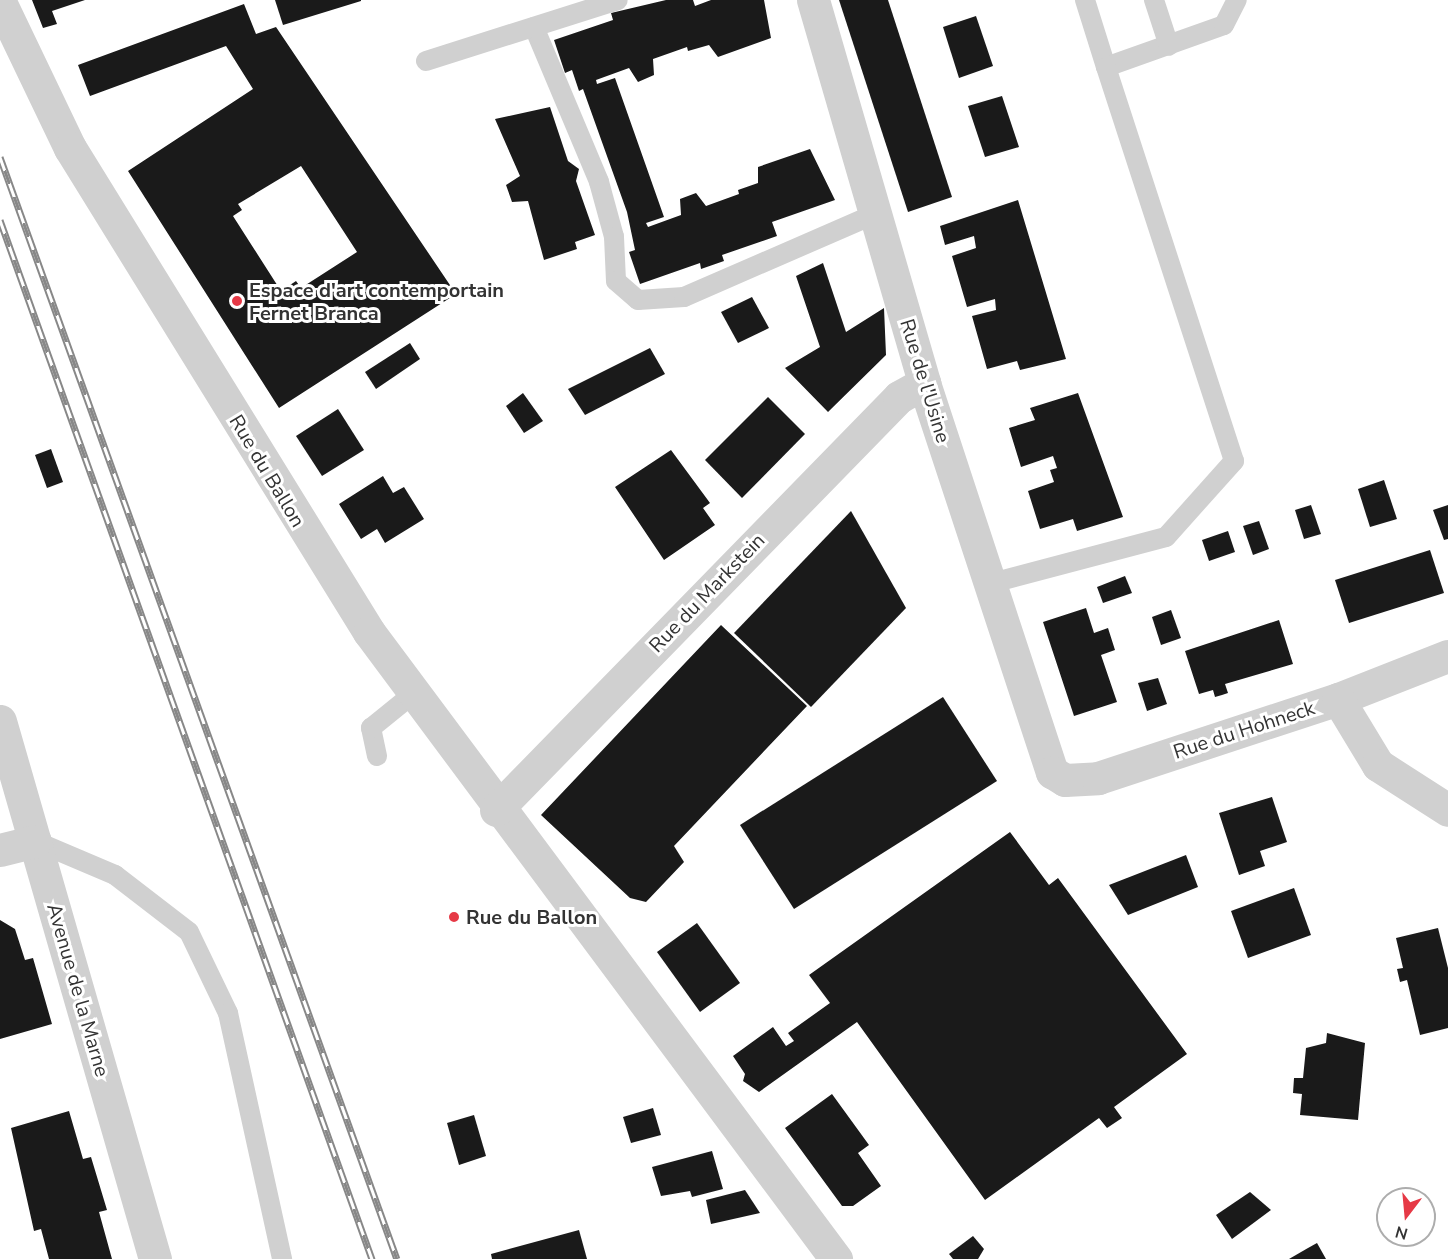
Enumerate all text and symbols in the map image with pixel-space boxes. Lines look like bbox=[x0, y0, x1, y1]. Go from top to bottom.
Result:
place label: Espace d'art contemportain Fernet Branca bbox=[249, 278, 504, 325]
marker: Espace d'art contemportain Fernet Branca bbox=[230, 294, 244, 308]
street label: Rue de l'Usine bbox=[895, 316, 955, 446]
street label: Rue du Ballon bbox=[224, 411, 310, 531]
street label: Rue du Markstein bbox=[644, 529, 770, 657]
street label: Rue du Hohneck bbox=[1170, 696, 1318, 764]
street label: Avenue de la Marne bbox=[42, 901, 114, 1079]
place label: Rue du Ballon bbox=[466, 905, 597, 929]
marker: Rue du Ballon bbox=[447, 910, 461, 924]
north arrow bbox=[1376, 1187, 1436, 1247]
text: N bbox=[1393, 1220, 1410, 1245]

